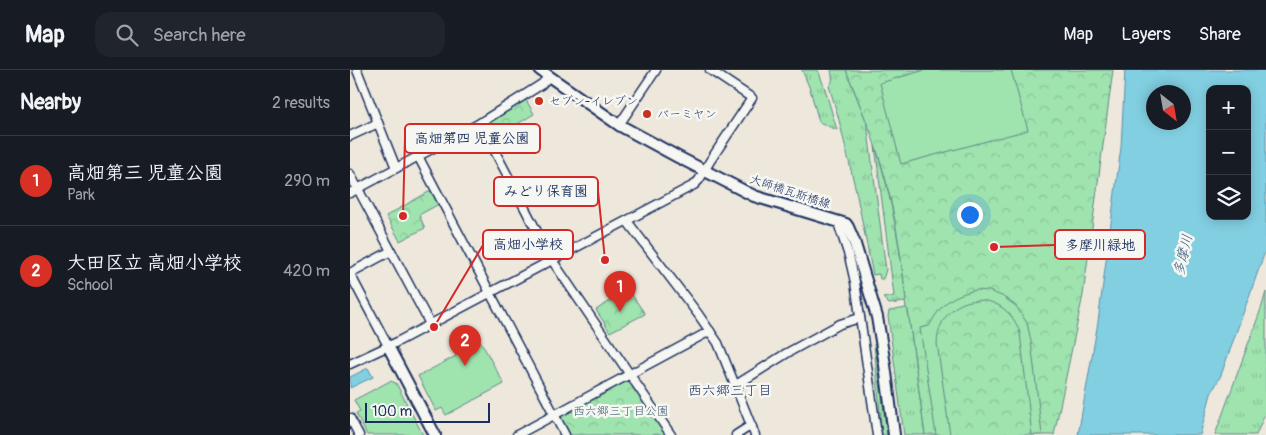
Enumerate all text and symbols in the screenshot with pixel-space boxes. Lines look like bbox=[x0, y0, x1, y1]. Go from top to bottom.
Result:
search box bbox=[95, 12, 445, 57]
text: Map bbox=[25, 20, 65, 49]
icon: search bbox=[113, 21, 141, 49]
text: Search here bbox=[153, 23, 246, 47]
text: Map bbox=[1064, 23, 1093, 46]
text: Layers bbox=[1121, 23, 1171, 46]
text: Share bbox=[1199, 23, 1241, 46]
north arrow bbox=[1146, 85, 1191, 130]
map controls bbox=[1206, 85, 1251, 220]
button: + bbox=[1206, 85, 1251, 130]
text: Nearby bbox=[20, 89, 81, 116]
text: 2 results bbox=[272, 93, 330, 113]
place label: セブン-イレブン bbox=[549, 94, 638, 109]
marker: セブン-イレブン bbox=[533, 95, 545, 107]
place label: バーミヤン bbox=[657, 107, 717, 122]
marker: バーミヤン bbox=[641, 108, 653, 120]
callout: 高畑第四 児童公園 bbox=[405, 124, 540, 153]
text: 高畑第四 児童公園 bbox=[414, 130, 530, 147]
button: − bbox=[1206, 130, 1251, 175]
text: 高畑第三 児童公園 bbox=[67, 161, 223, 185]
text: 1 bbox=[33, 171, 39, 191]
text: 290 m bbox=[284, 171, 330, 191]
street label: 大師橋瓦斯橋線 bbox=[748, 172, 832, 212]
button: layers bbox=[1206, 175, 1251, 220]
callout: みどり保育園 bbox=[494, 177, 598, 206]
text: みどり保育園 bbox=[504, 183, 588, 200]
text: Park bbox=[67, 185, 95, 205]
your location bbox=[957, 202, 983, 228]
callout: 高畑小学校 bbox=[483, 230, 573, 259]
callout: 多摩川緑地 bbox=[1055, 230, 1145, 259]
water label: 多摩川 bbox=[1170, 233, 1196, 277]
text: 高畑小学校 bbox=[493, 236, 563, 253]
text: 多摩川緑地 bbox=[1065, 237, 1135, 254]
text: 大田区立 高畑小学校 bbox=[67, 251, 242, 275]
text: 2 bbox=[32, 261, 40, 281]
text: 420 m bbox=[283, 261, 330, 281]
pin: 1 bbox=[604, 271, 636, 312]
text: School bbox=[67, 275, 113, 295]
pin: 2 bbox=[449, 325, 481, 366]
district label: 西六郷三丁目 bbox=[688, 382, 772, 399]
scale bar bbox=[365, 400, 490, 423]
text: 100 m bbox=[372, 403, 412, 420]
park label: 西六郷三丁目公園 bbox=[573, 404, 669, 419]

